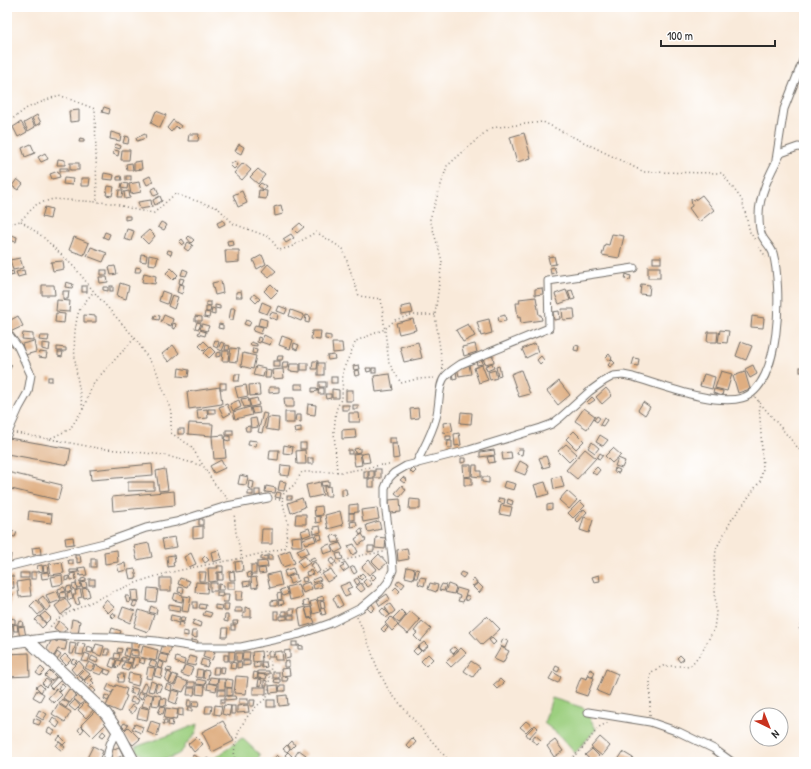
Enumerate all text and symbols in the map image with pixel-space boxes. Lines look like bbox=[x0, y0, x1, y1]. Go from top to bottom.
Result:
scale bar bbox=[661, 22, 775, 48]
text: 100 m bbox=[667, 27, 693, 44]
north arrow bbox=[749, 707, 789, 747]
text: N bbox=[769, 727, 783, 742]

